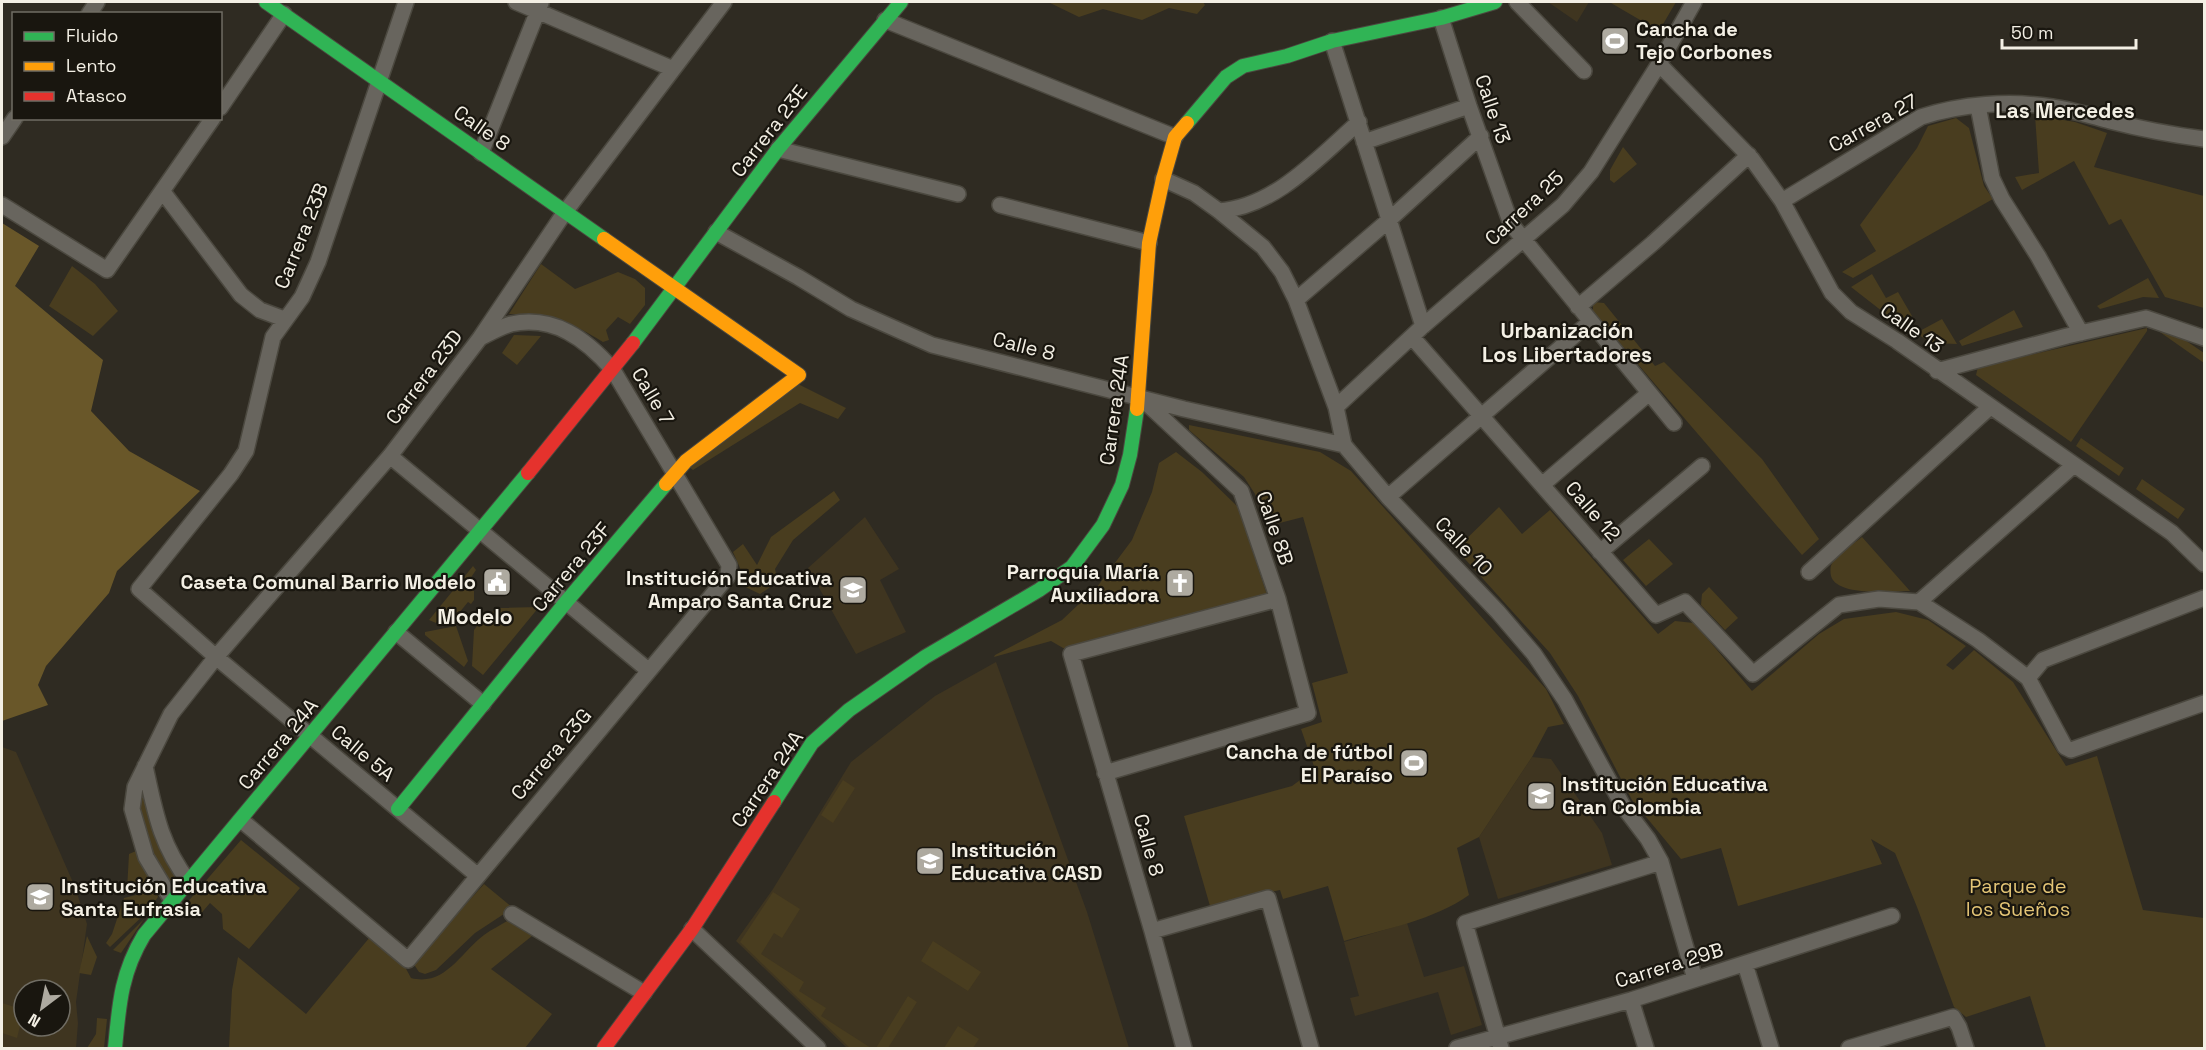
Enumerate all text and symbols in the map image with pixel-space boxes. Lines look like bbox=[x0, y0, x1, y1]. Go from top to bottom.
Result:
legend bbox=[12, 12, 222, 120]
scale bar bbox=[2002, 12, 2136, 50]
place label: Cancha de Tejo Corbones bbox=[1636, 16, 1772, 65]
text: 50 m bbox=[2011, 21, 2053, 44]
text: Fluido bbox=[66, 24, 118, 47]
sports icon: Cancha de Tejo Corbones bbox=[1599, 25, 1631, 57]
text: Lento bbox=[66, 54, 116, 77]
street label: Calle 13 bbox=[1469, 71, 1517, 147]
street label: Carrera 23E bbox=[725, 80, 813, 182]
text: Atasco bbox=[66, 84, 127, 107]
street label: Carrera 27 bbox=[1824, 88, 1922, 158]
district label: Las Mercedes bbox=[1995, 97, 2135, 124]
street label: Calle 8 bbox=[448, 99, 516, 157]
street label: Carrera 25 bbox=[1479, 165, 1569, 251]
street label: Carrera 23B bbox=[268, 179, 334, 293]
street label: Calle 13 bbox=[1875, 297, 1949, 359]
district label: Urbanización Los Libertadores bbox=[1482, 317, 1652, 368]
street label: Carrera 23D bbox=[380, 324, 468, 430]
street label: Calle 8 bbox=[990, 326, 1058, 366]
street label: Carrera 24A bbox=[1093, 353, 1135, 467]
street label: Calle 7 bbox=[626, 363, 680, 429]
street label: Calle 12 bbox=[1560, 475, 1626, 547]
street label: Calle 8B bbox=[1250, 487, 1300, 569]
street label: Calle 10 bbox=[1430, 511, 1498, 581]
street label: Carrera 23F bbox=[526, 517, 616, 617]
place label: Parroquia María Auxiliadora bbox=[1007, 559, 1159, 608]
place label: Institución Educativa Amparo Santa Cruz bbox=[626, 565, 832, 614]
public building icon: Caseta Comunal Barrio Modelo bbox=[481, 566, 513, 598]
church icon: Parroquia María Auxiliadora bbox=[1164, 567, 1196, 599]
place label: Caseta Comunal Barrio Modelo bbox=[180, 569, 476, 595]
school or university icon: Institución Educativa Amparo Santa Cruz bbox=[837, 574, 869, 606]
district label: Modelo bbox=[437, 603, 513, 630]
street label: Carrera 24A bbox=[232, 693, 324, 795]
street label: Carrera 23G bbox=[505, 703, 597, 805]
street label: Calle 5A bbox=[326, 719, 401, 788]
street label: Carrera 24A bbox=[725, 725, 809, 832]
place label: Cancha de fútbol El Paraíso bbox=[1226, 739, 1393, 788]
sports icon: Cancha de fútbol El Paraíso bbox=[1398, 747, 1430, 779]
place label: Institución Educativa Gran Colombia bbox=[1562, 771, 1768, 820]
school or university icon: Institución Educativa Gran Colombia bbox=[1525, 780, 1557, 812]
street label: Calle 8 bbox=[1128, 811, 1170, 879]
place label: Institución Educativa CASD bbox=[951, 837, 1102, 886]
school or university icon: Institución Educativa CASD bbox=[914, 845, 946, 877]
place label: Institución Educativa Santa Eufrasia bbox=[61, 873, 267, 922]
park label: Parque de los Sueños bbox=[1966, 873, 2070, 922]
school or university icon: Institución Educativa Santa Eufrasia bbox=[24, 881, 56, 913]
street label: Carrera 29B bbox=[1612, 936, 1726, 994]
north arrow bbox=[12, 978, 72, 1038]
text: N bbox=[24, 1009, 44, 1032]

